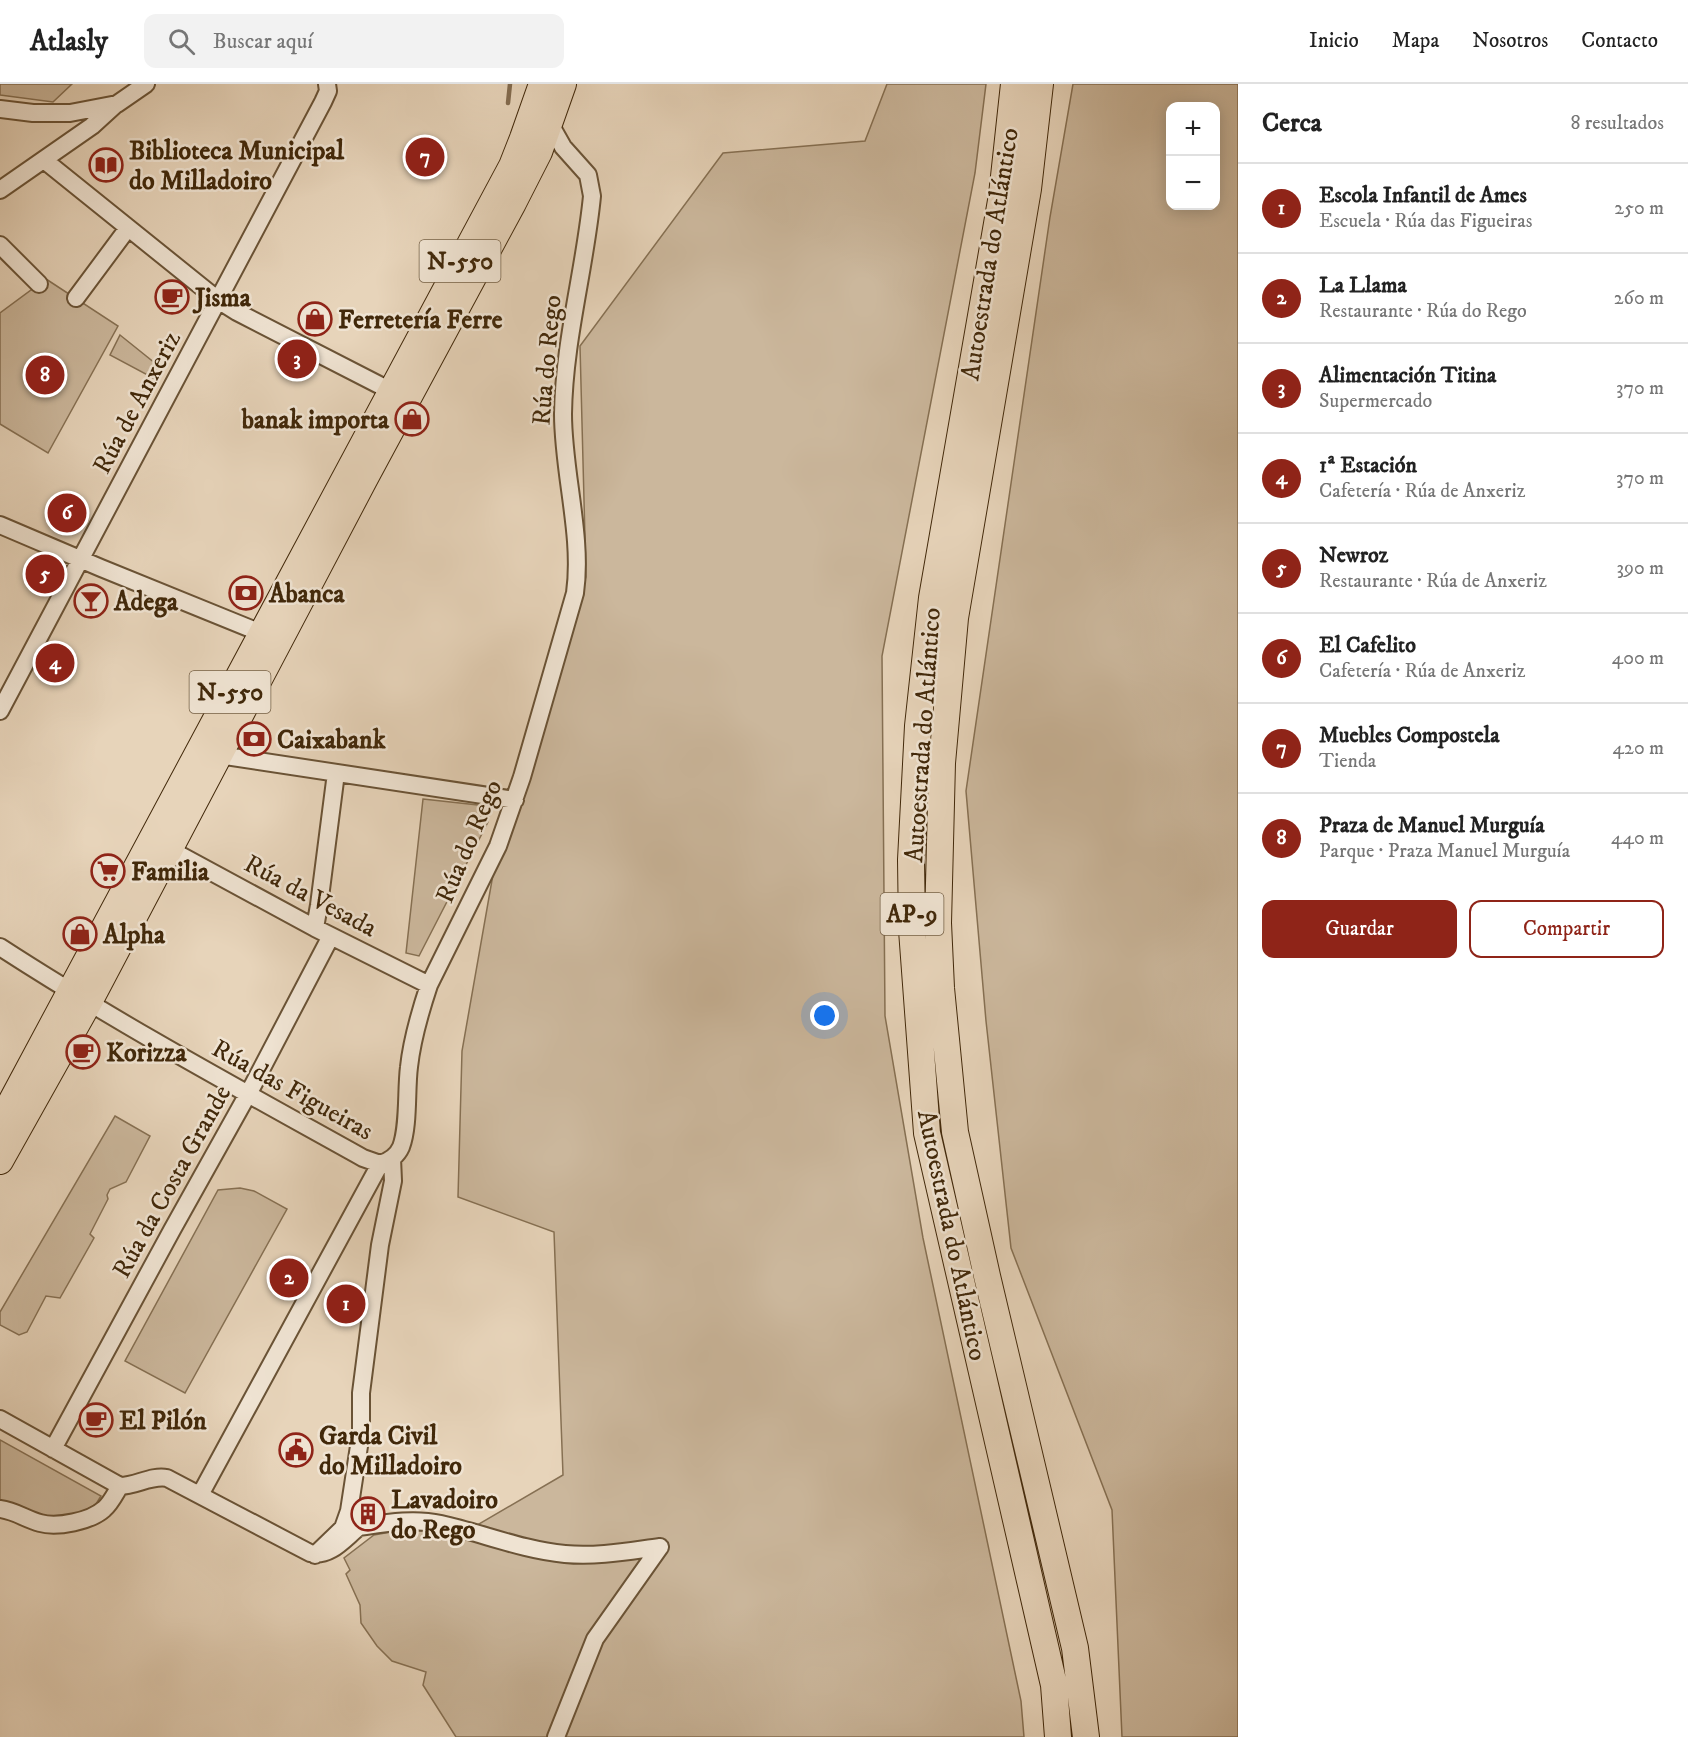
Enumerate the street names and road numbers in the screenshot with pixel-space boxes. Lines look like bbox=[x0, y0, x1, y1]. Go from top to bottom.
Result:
street label: Autoestrada do Atlántico bbox=[954, 126, 1027, 383]
road number: N-550 bbox=[420, 240, 500, 282]
street label: Rúa do Rego bbox=[525, 293, 570, 427]
street label: Rúa de Anxeriz bbox=[86, 326, 189, 480]
street label: Autoestrada do Atlántico bbox=[898, 607, 949, 864]
road number: N-550 bbox=[190, 671, 270, 713]
street label: Rúa do Rego bbox=[429, 775, 510, 908]
street label: Rúa da Vesada bbox=[238, 848, 382, 945]
road number: AP-9 bbox=[880, 893, 944, 935]
street label: Rúa das Figueiras bbox=[206, 1032, 379, 1148]
street label: Rúa da Costa Grande bbox=[106, 1079, 239, 1284]
street label: Autoestrada do Atlántico bbox=[909, 1107, 994, 1364]

